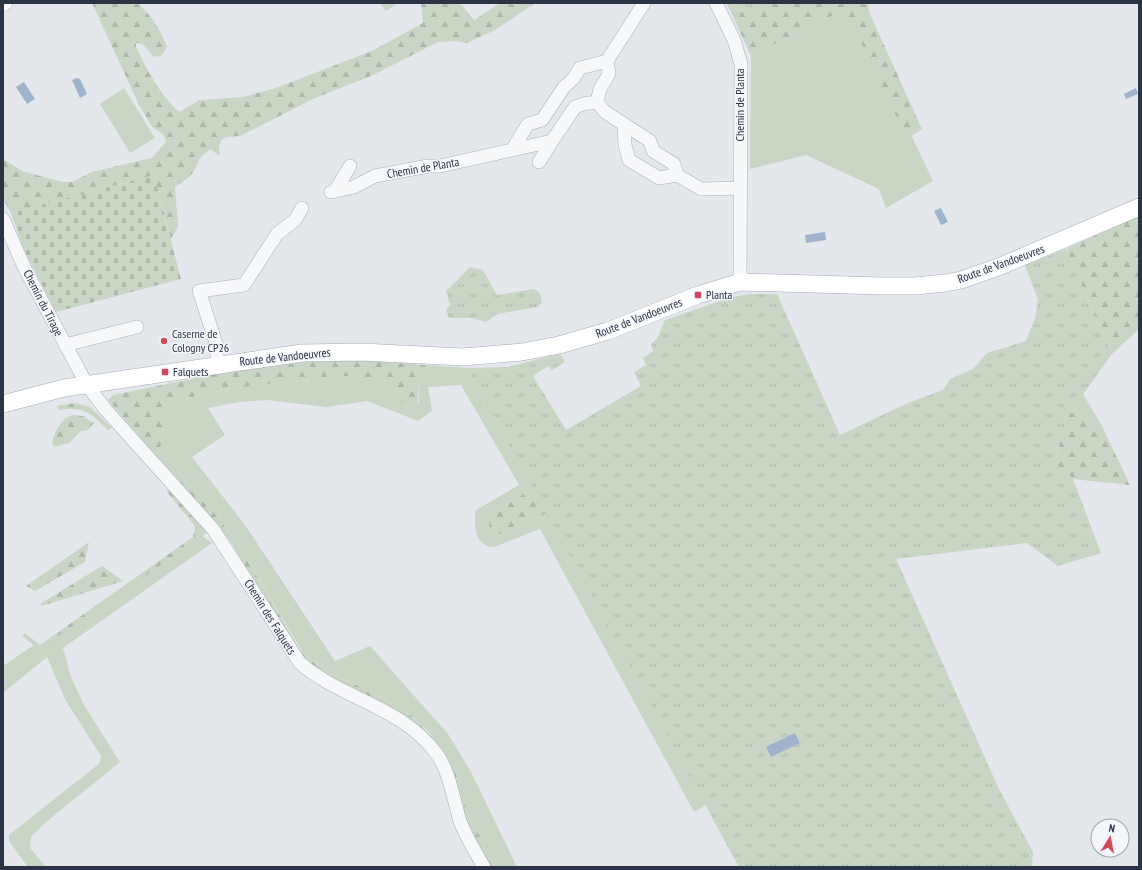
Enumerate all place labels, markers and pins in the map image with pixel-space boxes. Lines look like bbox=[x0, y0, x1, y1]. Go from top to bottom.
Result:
place label: Planta bbox=[706, 287, 733, 302]
marker: Planta bbox=[693, 290, 703, 300]
place label: Caserne de Cologny CP26 bbox=[172, 326, 229, 355]
marker: Caserne de Cologny CP26 bbox=[159, 336, 169, 346]
place label: Falquets bbox=[173, 364, 208, 379]
marker: Falquets bbox=[160, 367, 170, 377]

